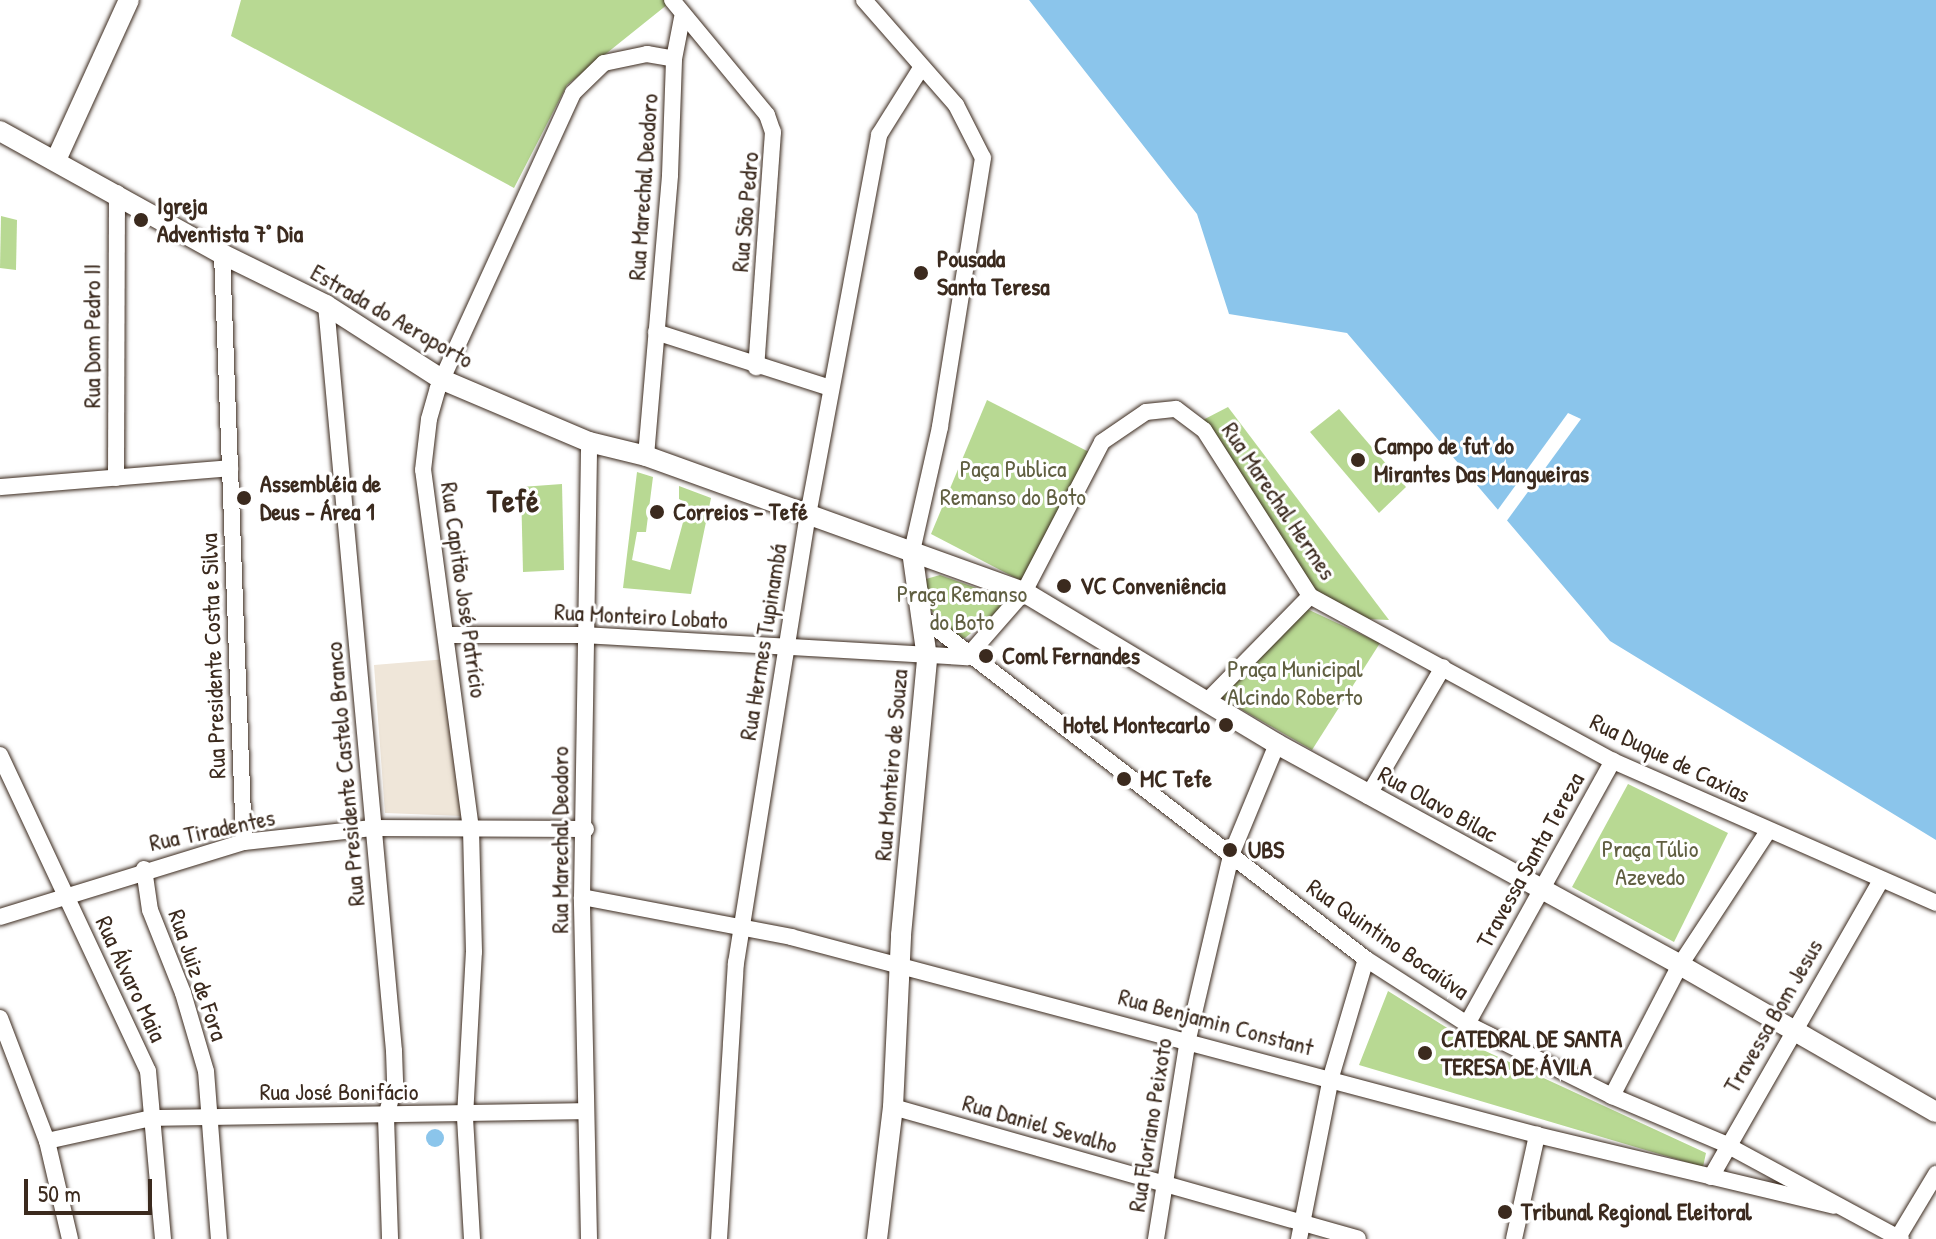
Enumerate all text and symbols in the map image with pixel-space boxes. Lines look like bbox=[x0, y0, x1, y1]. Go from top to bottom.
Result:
street label: Rua Marechal Deodoro bbox=[622, 93, 664, 281]
street label: Rua São Pedro bbox=[725, 151, 765, 273]
place label: Igreja Adventista 7° Dia bbox=[157, 192, 303, 248]
marker: Igreja Adventista 7° Dia bbox=[132, 211, 150, 229]
place label: Pousada Santa Teresa bbox=[937, 245, 1050, 301]
street label: Estrada do Aeroporto bbox=[306, 258, 478, 374]
street label: Rua Dom Pedro II bbox=[78, 264, 106, 408]
marker: Pousada Santa Teresa bbox=[912, 264, 930, 282]
street label: Rua Marechal Hermes bbox=[1216, 417, 1342, 585]
place label: Campo de fut do Mirantes Das Mangueiras bbox=[1374, 432, 1589, 488]
marker: Campo de fut do Mirantes Das Mangueiras bbox=[1349, 451, 1367, 469]
park label: Paça Publica Remanso do Boto bbox=[940, 455, 1086, 511]
place label: Assembléia de Deus - Área 1 bbox=[260, 470, 381, 526]
street label: Rua Capitão José Patrício bbox=[435, 480, 493, 700]
district label: Tefé bbox=[487, 482, 539, 520]
marker: Assembléia de Deus - Área 1 bbox=[235, 489, 253, 507]
place label: Correios - Tefé bbox=[673, 498, 808, 526]
marker: Correios - Tefé bbox=[648, 503, 666, 521]
street label: Rua Presidente Costa e Silva bbox=[194, 533, 232, 779]
street label: Rua Hermes Tupinambá bbox=[733, 542, 793, 742]
place label: VC Conveniência bbox=[1080, 572, 1226, 600]
marker: VC Conveniência bbox=[1055, 577, 1073, 595]
park label: Praça Remanso do Boto bbox=[897, 580, 1027, 636]
street label: Rua Monteiro Lobato bbox=[554, 597, 728, 635]
street label: Rua Presidente Castelo Branco bbox=[319, 641, 371, 907]
place label: Coml Fernandes bbox=[1002, 642, 1140, 670]
marker: Coml Fernandes bbox=[977, 647, 995, 665]
park label: Praça Municipal Alcindo Roberto bbox=[1227, 655, 1363, 711]
street label: Rua Monteiro de Souza bbox=[868, 668, 914, 862]
street label: Rua Duque de Caxias bbox=[1586, 707, 1754, 809]
place label: Hotel Montecarlo bbox=[1063, 711, 1210, 739]
marker: Hotel Montecarlo bbox=[1217, 716, 1235, 734]
street label: Rua Marechal Deodoro bbox=[546, 746, 574, 934]
street label: Rua Olavo Bilac bbox=[1373, 759, 1503, 849]
place label: MC Tefe bbox=[1140, 765, 1212, 793]
street label: Travessa Santa Tereza bbox=[1470, 767, 1590, 953]
marker: MC Tefe bbox=[1115, 770, 1133, 788]
street label: Rua Tiradentes bbox=[147, 803, 277, 857]
park label: Praça Túlio Azevedo bbox=[1602, 835, 1698, 891]
place label: UBS bbox=[1248, 836, 1284, 864]
marker: UBS bbox=[1219, 839, 1241, 861]
street label: Rua Quintino Bocaiúva bbox=[1301, 872, 1475, 1006]
street label: Rua Juiz de Fora bbox=[162, 906, 234, 1044]
street label: Rua Álvaro Maia bbox=[89, 912, 173, 1046]
street label: Travessa Bom Jesus bbox=[1717, 934, 1829, 1098]
street label: Rua Benjamin Constant bbox=[1115, 982, 1317, 1062]
place label: CATEDRAL DE SANTA TERESA DE ÁVILA bbox=[1441, 1025, 1622, 1081]
street label: Rua Floriano Peixoto bbox=[1122, 1036, 1178, 1214]
marker: CATEDRAL DE SANTA TERESA DE ÁVILA bbox=[1416, 1044, 1434, 1062]
street label: Rua José Bonifácio bbox=[260, 1078, 418, 1106]
street label: Rua Daniel Sevalho bbox=[959, 1088, 1121, 1160]
scale bar bbox=[28, 1163, 156, 1213]
text: 50 m bbox=[38, 1177, 81, 1209]
place label: Tribunal Regional Eleitoral bbox=[1521, 1198, 1752, 1226]
marker: Tribunal Regional Eleitoral bbox=[1496, 1203, 1514, 1221]

